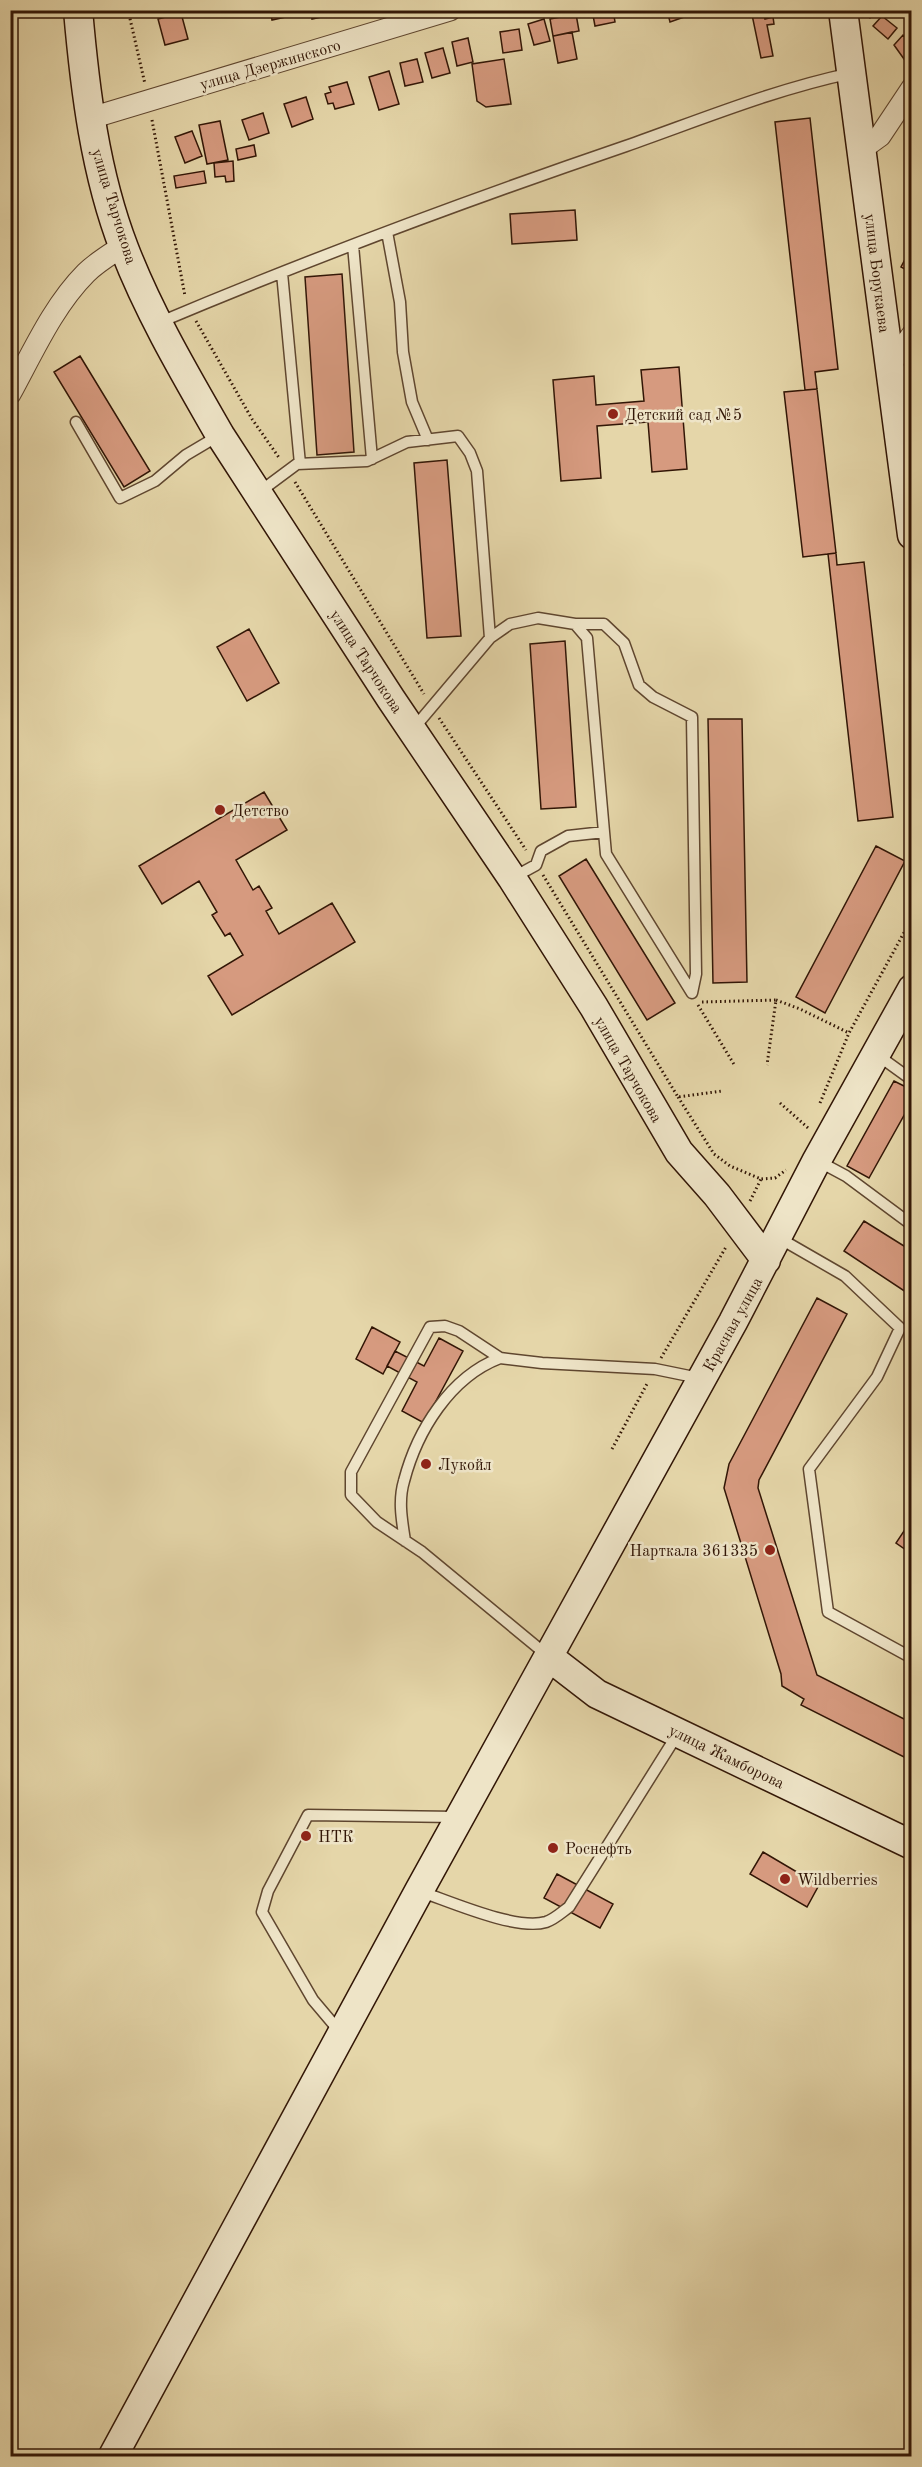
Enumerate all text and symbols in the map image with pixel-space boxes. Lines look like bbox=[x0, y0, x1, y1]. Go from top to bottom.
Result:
street label: улица Дзержинского bbox=[198, 38, 343, 94]
street label: улица Тарчокова bbox=[88, 147, 138, 266]
street label: улица Борукаева bbox=[861, 213, 891, 334]
marker: Детский сад №5 bbox=[606, 407, 620, 421]
place label: Детский сад №5 bbox=[625, 408, 742, 424]
street label: улица Тарчокова bbox=[326, 608, 405, 717]
marker: Детство bbox=[213, 803, 227, 817]
place label: Детство bbox=[232, 804, 289, 820]
street label: улица Тарчокова bbox=[590, 1014, 664, 1126]
street label: Красная улица bbox=[701, 1275, 766, 1375]
marker: Лукойл bbox=[419, 1457, 433, 1471]
place label: Лукойл bbox=[438, 1458, 492, 1474]
marker: Нарткала 361335 bbox=[763, 1543, 777, 1557]
place label: Нарткала 361335 bbox=[630, 1544, 758, 1560]
street label: улица Жамборова bbox=[666, 1723, 786, 1793]
marker: НТК bbox=[299, 1829, 313, 1843]
place label: НТК bbox=[318, 1830, 354, 1846]
marker: Роснефть bbox=[546, 1841, 560, 1855]
place label: Роснефть bbox=[565, 1842, 632, 1858]
marker: Wildberries bbox=[778, 1872, 792, 1886]
place label: Wildberries bbox=[797, 1873, 878, 1889]

